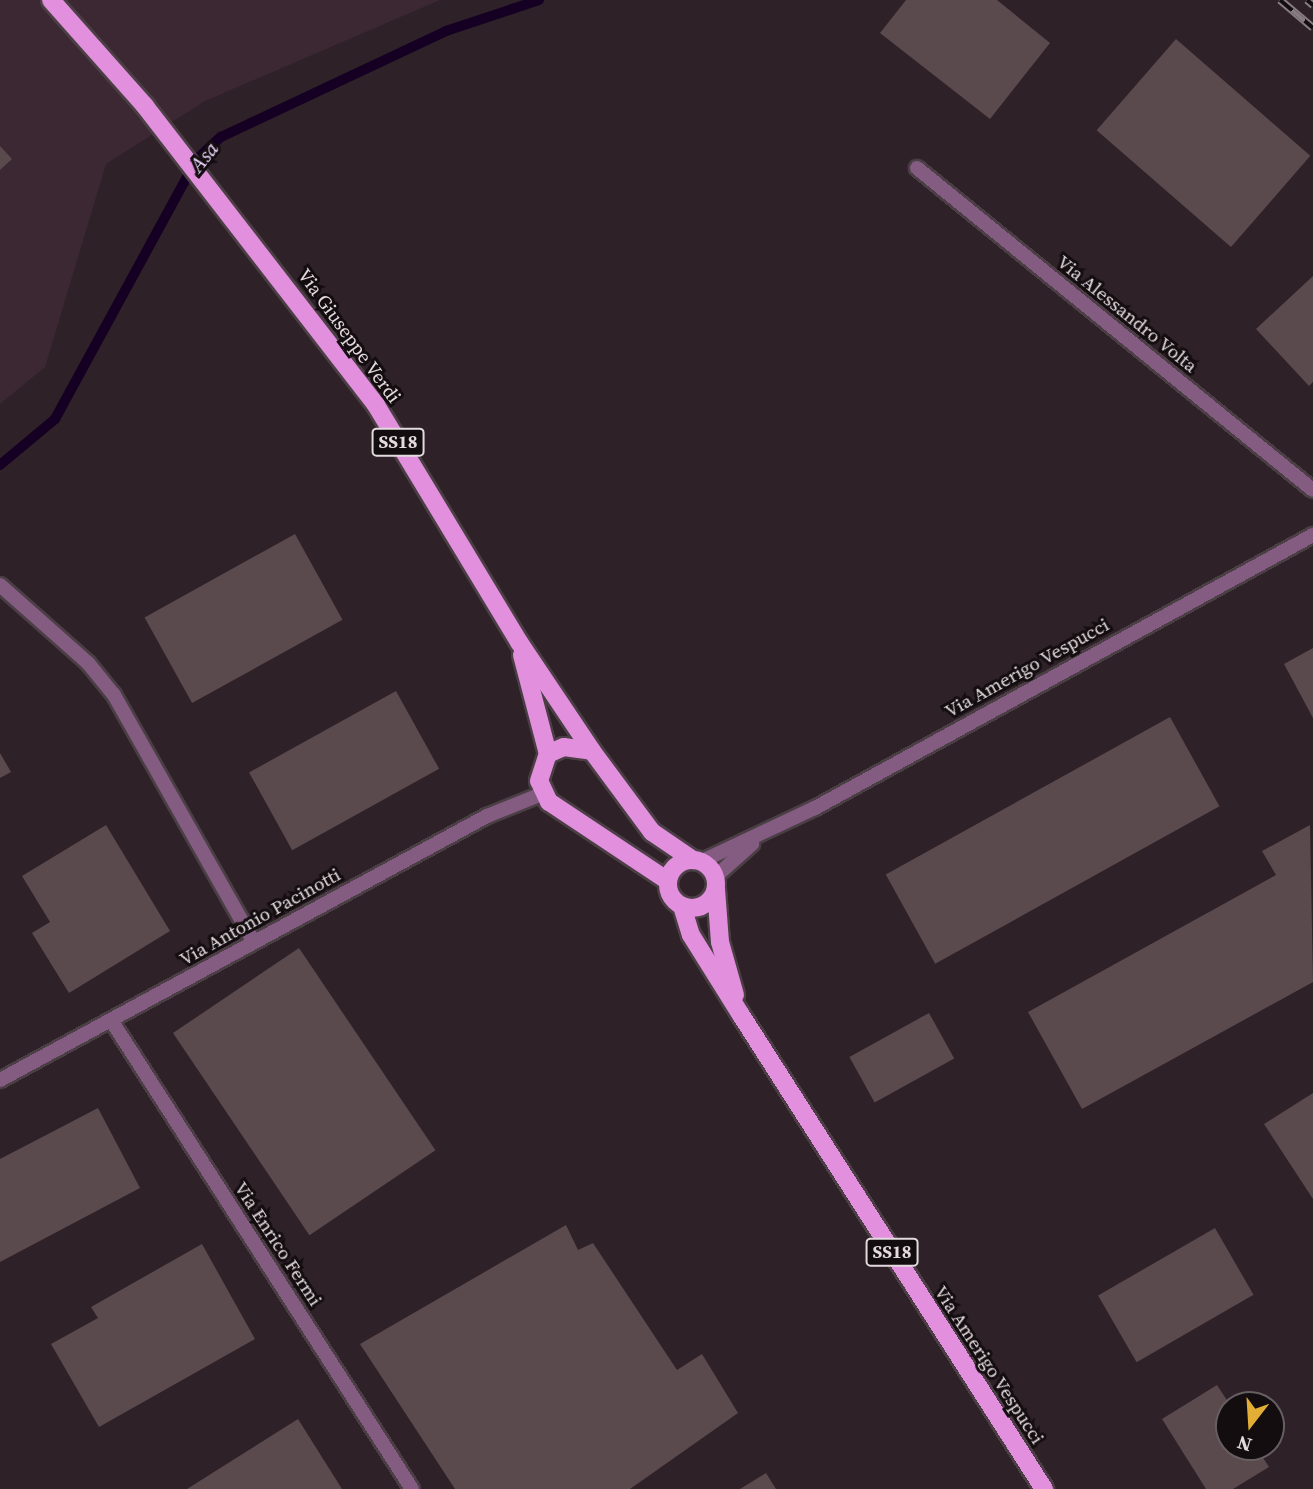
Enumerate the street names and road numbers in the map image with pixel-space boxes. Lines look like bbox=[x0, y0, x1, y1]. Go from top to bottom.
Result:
street label: Via Alessandro Volta bbox=[1052, 250, 1202, 378]
street label: Via Giuseppe Verdi bbox=[292, 264, 406, 408]
road number: SS18 bbox=[370, 428, 426, 457]
street label: Via Amerigo Vespucci bbox=[941, 613, 1113, 723]
street label: Via Antonio Pacinotti bbox=[176, 863, 344, 971]
street label: Via Enrico Fermi bbox=[229, 1178, 327, 1310]
road number: SS18 bbox=[864, 1238, 920, 1266]
street label: Via Amerigo Vespucci bbox=[929, 1281, 1049, 1449]

